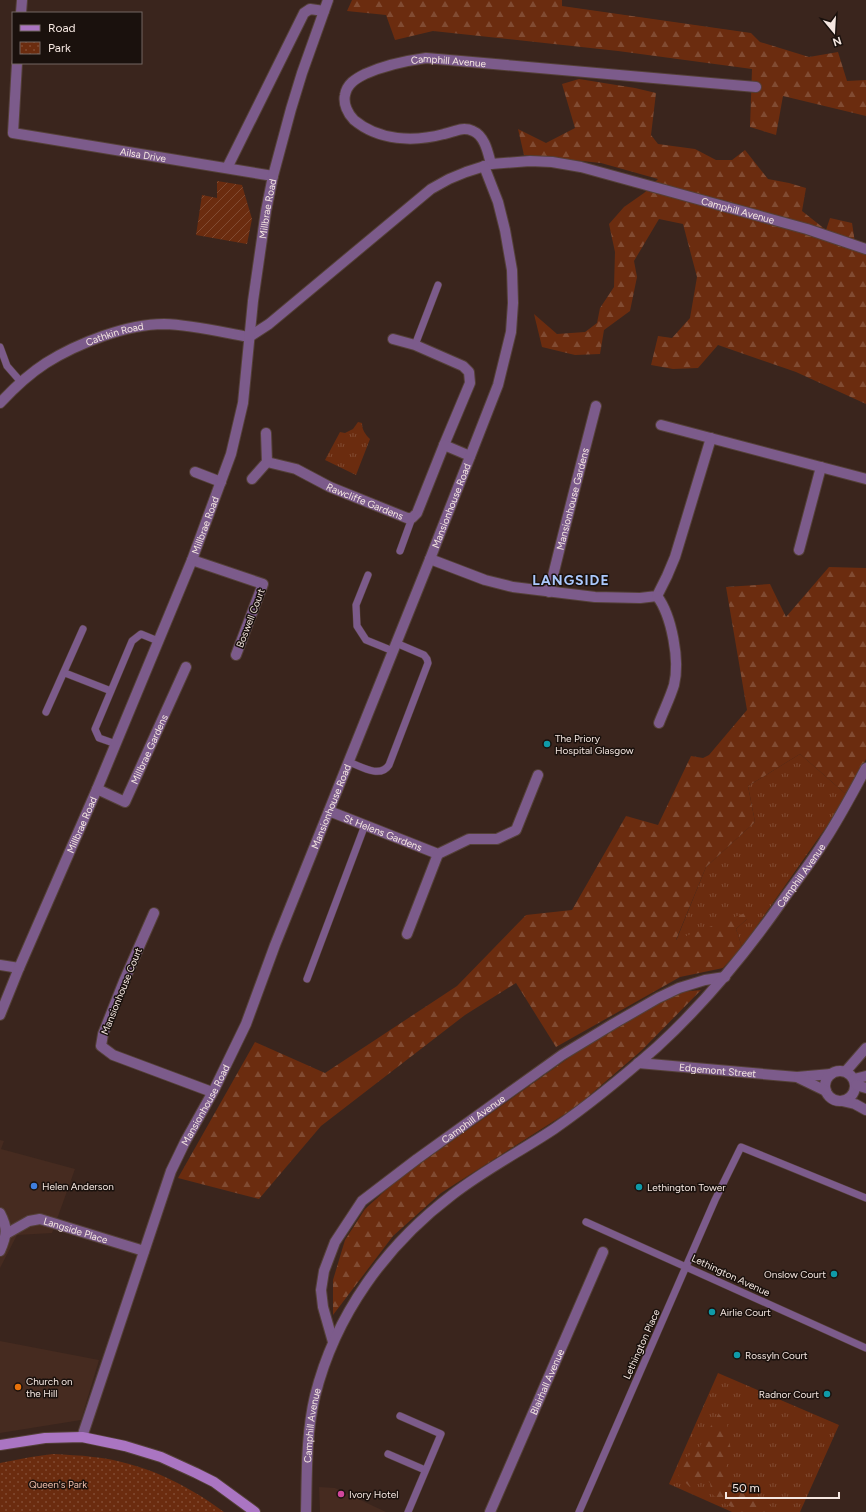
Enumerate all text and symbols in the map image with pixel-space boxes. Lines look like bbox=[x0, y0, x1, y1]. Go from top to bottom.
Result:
legend bbox=[12, 12, 142, 64]
north arrow bbox=[814, 12, 854, 52]
text: Road bbox=[48, 21, 76, 35]
text: N bbox=[831, 34, 843, 49]
text: Park bbox=[48, 41, 71, 55]
street label: Camphill Avenue bbox=[410, 52, 487, 70]
street label: Ailsa Drive bbox=[119, 145, 168, 165]
street label: Millbrae Road bbox=[256, 178, 279, 240]
street label: Camphill Avenue bbox=[700, 194, 776, 227]
street label: Cathkin Road bbox=[84, 320, 145, 349]
street label: Mansionhouse Gardens bbox=[554, 446, 592, 551]
street label: Mansionhouse Road bbox=[429, 461, 474, 550]
street label: Rawcliffe Gardens bbox=[324, 480, 406, 523]
street label: Millbrae Road bbox=[189, 495, 222, 556]
district label: LANGSIDE bbox=[532, 572, 610, 589]
street label: Boswell Court bbox=[233, 587, 268, 650]
street label: Millbrae Gardens bbox=[128, 712, 171, 786]
place label: The Priory Hospital Glasgow bbox=[555, 732, 634, 757]
marker: The Priory Hospital Glasgow bbox=[542, 739, 552, 749]
street label: Mansionhouse Road bbox=[308, 762, 354, 851]
street label: Millbrae Road bbox=[64, 794, 100, 855]
street label: St Helens Gardens bbox=[342, 811, 424, 854]
street label: Camphill Avenue bbox=[774, 841, 828, 910]
street label: Mansionhouse Court bbox=[98, 946, 145, 1037]
street label: Edgemont Street bbox=[679, 1061, 757, 1080]
street label: Mansionhouse Road bbox=[178, 1062, 233, 1148]
street label: Camphill Avenue bbox=[439, 1092, 508, 1146]
place label: Helen Anderson bbox=[42, 1180, 114, 1193]
marker: Helen Anderson bbox=[29, 1181, 39, 1191]
place label: Lethington Tower bbox=[647, 1181, 726, 1194]
marker: Lethington Tower bbox=[634, 1182, 644, 1192]
street label: Langside Place bbox=[42, 1214, 110, 1247]
street label: Lethington Avenue bbox=[689, 1252, 773, 1300]
place label: Onslow Court bbox=[764, 1268, 826, 1281]
marker: Onslow Court bbox=[829, 1269, 839, 1279]
place label: Airlie Court bbox=[720, 1306, 771, 1319]
street label: Lethington Place bbox=[620, 1307, 663, 1381]
marker: Airlie Court bbox=[707, 1307, 717, 1317]
street label: Blairhall Avenue bbox=[527, 1347, 567, 1417]
place label: Rossyln Court bbox=[745, 1349, 808, 1362]
marker: Rossyln Court bbox=[732, 1350, 742, 1360]
place label: Church on the Hill bbox=[26, 1375, 73, 1400]
marker: Church on the Hill bbox=[13, 1382, 23, 1392]
street label: Camphill Avenue bbox=[301, 1386, 324, 1463]
place label: Radnor Court bbox=[759, 1388, 819, 1401]
marker: Radnor Court bbox=[822, 1389, 832, 1399]
scale bar bbox=[726, 1474, 839, 1500]
park label: Queen's Park bbox=[29, 1478, 87, 1491]
text: 50 m bbox=[732, 1481, 760, 1495]
place label: Ivory Hotel bbox=[349, 1488, 398, 1501]
marker: Ivory Hotel bbox=[336, 1489, 346, 1499]

